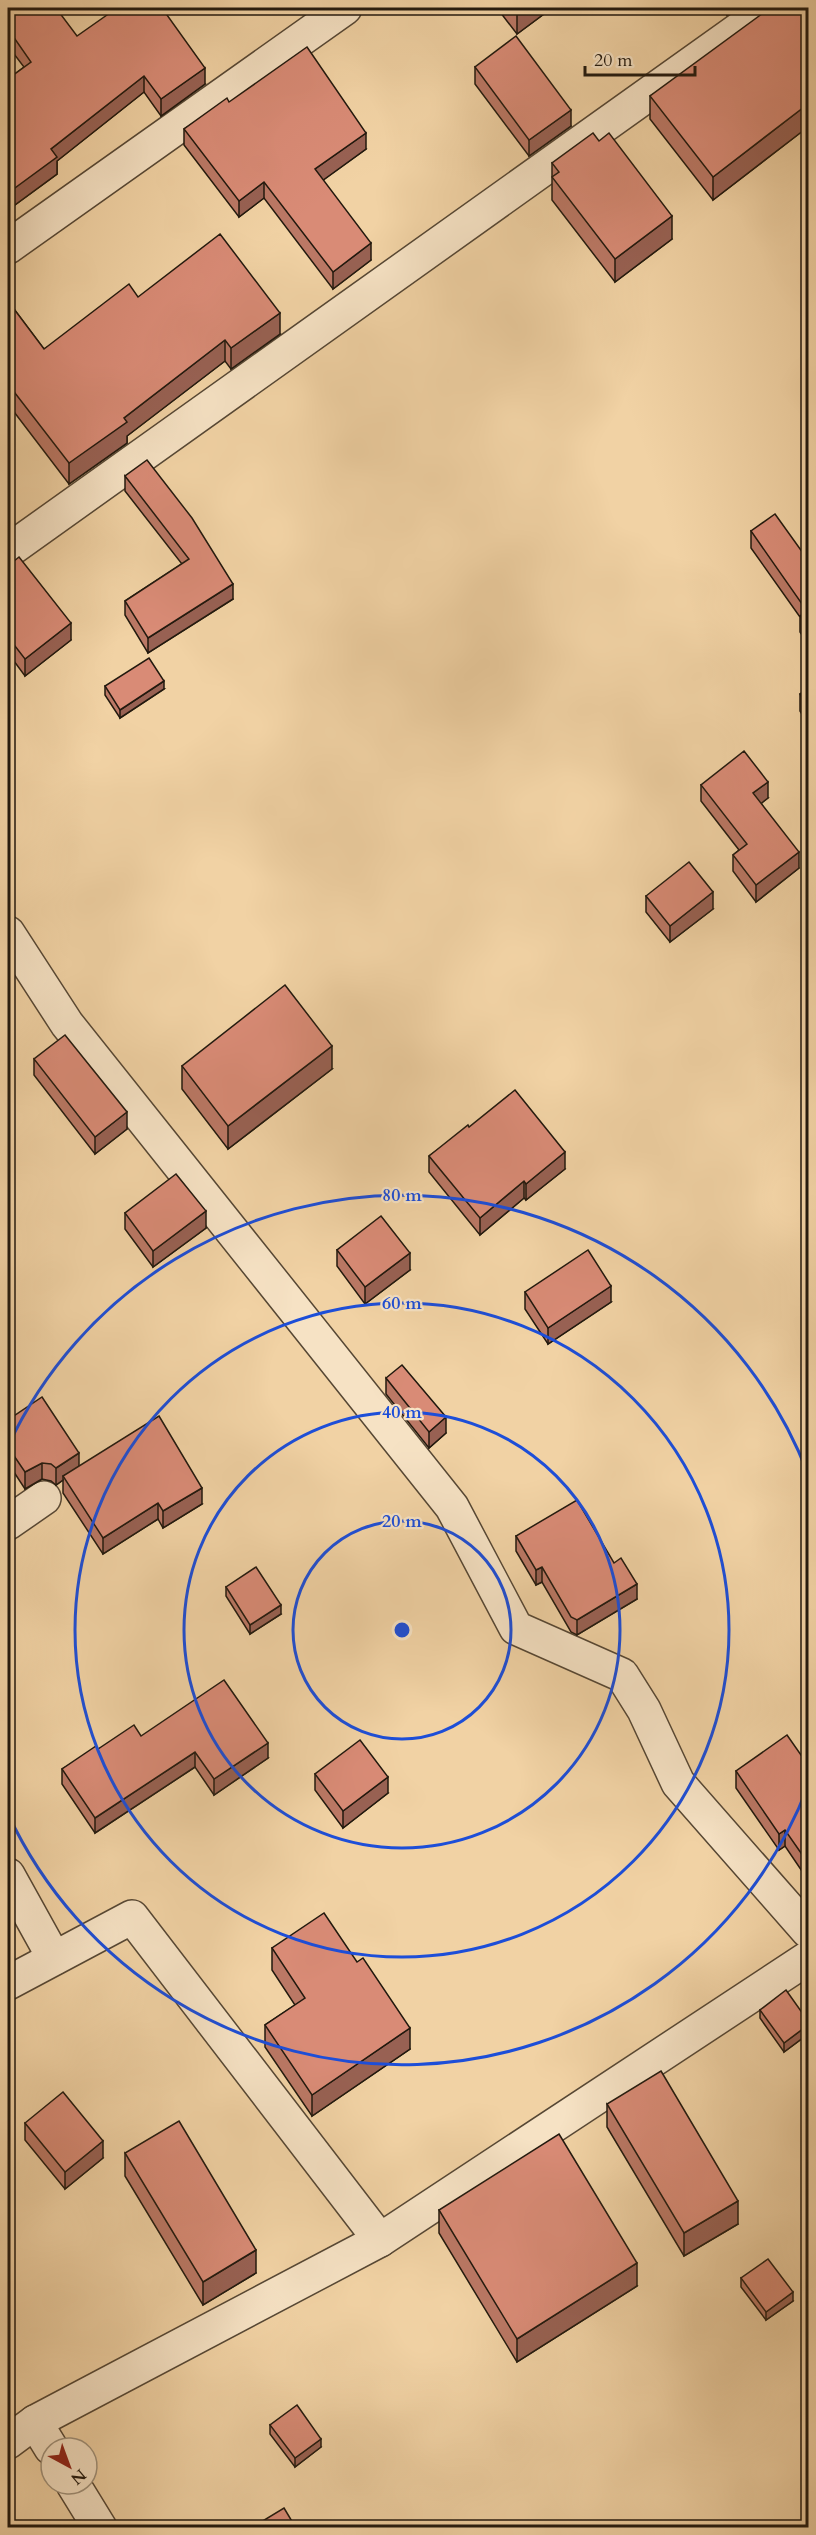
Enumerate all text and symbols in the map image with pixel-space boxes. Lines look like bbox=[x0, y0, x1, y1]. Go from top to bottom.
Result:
scale bar bbox=[585, 39, 694, 77]
text: 20 m bbox=[594, 48, 633, 73]
text: 80 m bbox=[382, 1183, 422, 1208]
text: 60 m bbox=[382, 1291, 422, 1316]
text: 40 m bbox=[382, 1400, 422, 1425]
text: 20 m bbox=[382, 1509, 422, 1534]
centre of rings bbox=[392, 1620, 412, 1640]
north arrow bbox=[39, 2436, 99, 2496]
text: N bbox=[66, 2464, 91, 2489]

